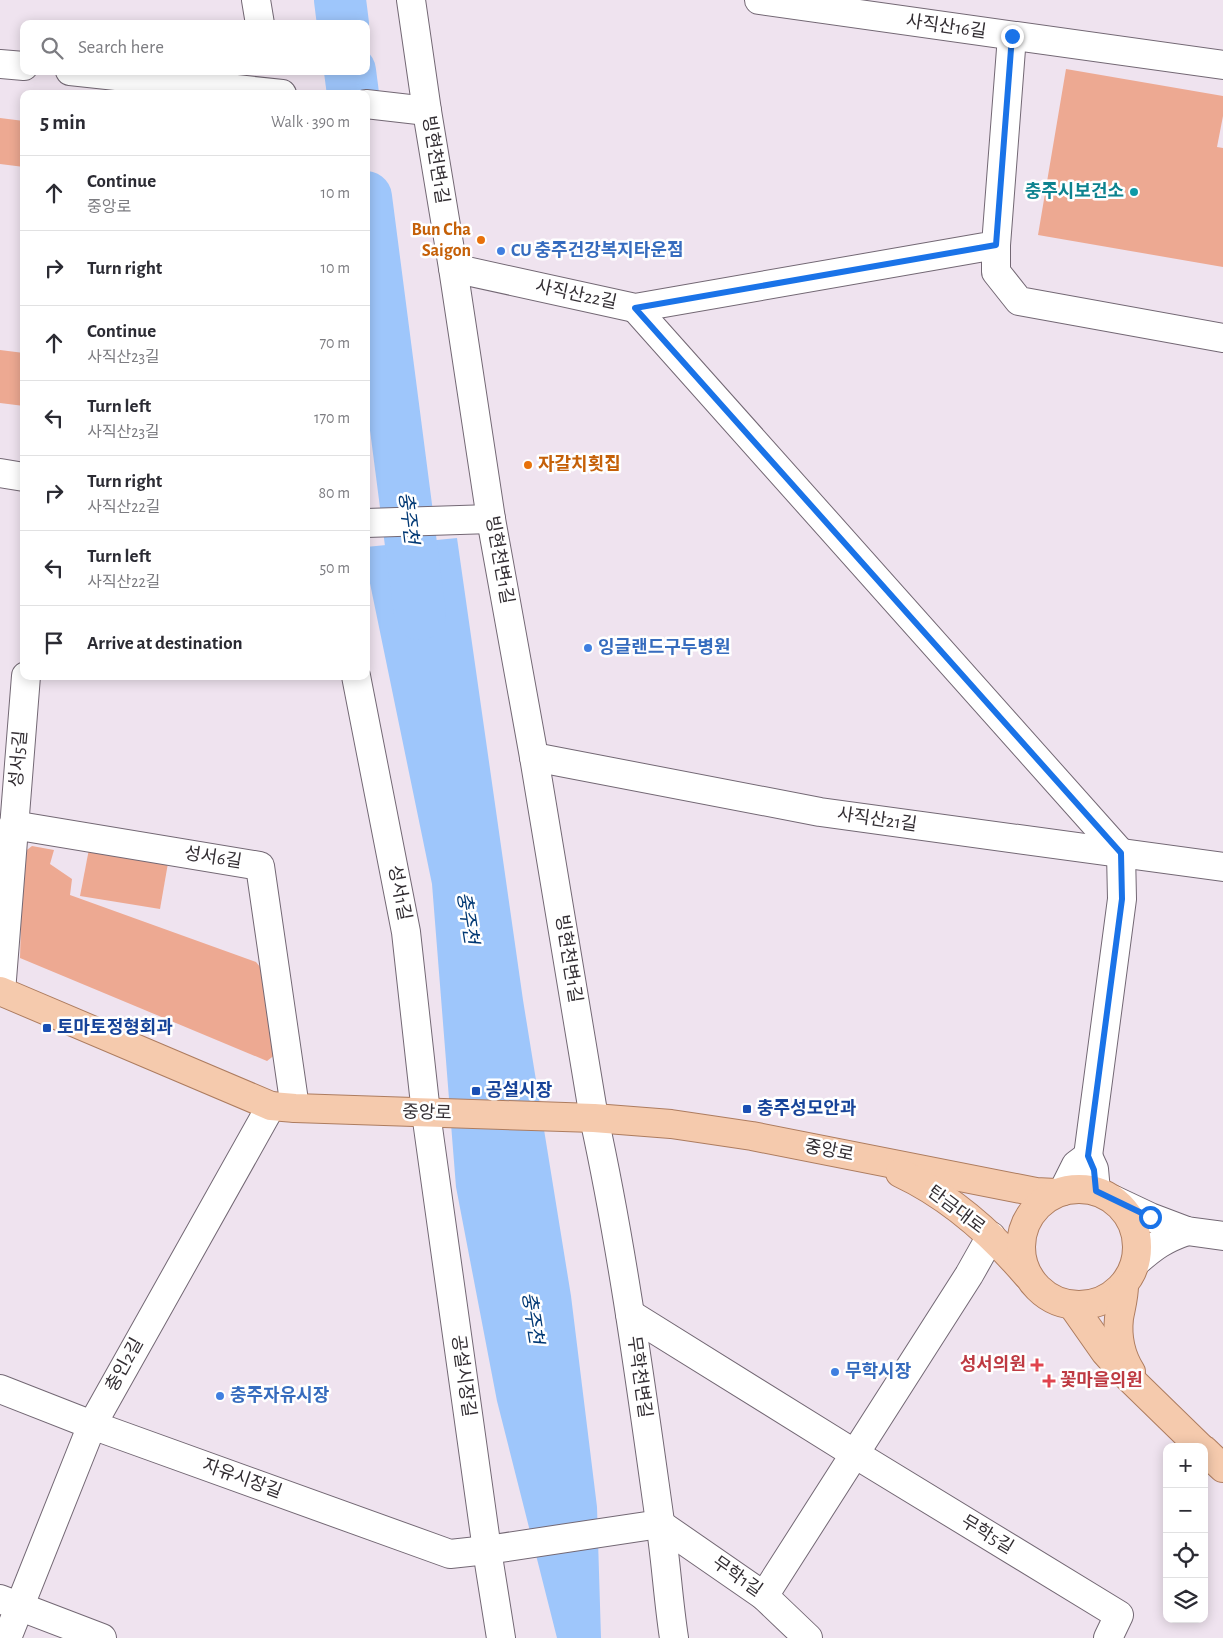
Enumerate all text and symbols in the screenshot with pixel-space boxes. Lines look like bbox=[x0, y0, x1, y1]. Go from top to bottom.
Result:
street label: 사직산16길 bbox=[905, 11, 987, 42]
search box bbox=[20, 20, 370, 75]
route end bbox=[1001, 25, 1024, 48]
icon: search bbox=[38, 34, 66, 62]
text: Search here bbox=[78, 38, 164, 57]
text: 5 min bbox=[40, 112, 86, 133]
text: Walk · 390 m bbox=[271, 114, 350, 130]
street label: 빙현천변1길 bbox=[419, 114, 452, 205]
text: Continue bbox=[87, 172, 156, 191]
icon: ahead bbox=[40, 179, 68, 207]
place label: 충주시보건소 bbox=[1025, 182, 1124, 201]
text: 10 m bbox=[321, 185, 350, 201]
marker: 충주시보건소 bbox=[1128, 186, 1140, 198]
text: 중앙로 bbox=[87, 199, 131, 215]
place label: Bun Cha Saigon bbox=[411, 221, 471, 260]
marker: Bun Cha Saigon bbox=[475, 234, 487, 246]
place label: CU 충주건강복지타운점 bbox=[511, 241, 684, 260]
marker: CU 충주건강복지타운점 bbox=[495, 245, 507, 257]
icon: right bbox=[40, 254, 68, 282]
text: Turn right bbox=[87, 259, 162, 278]
text: 10 m bbox=[321, 260, 350, 276]
street label: 사직산22길 bbox=[534, 277, 618, 312]
text: Continue bbox=[87, 322, 156, 341]
icon: ahead bbox=[40, 329, 68, 357]
text: 70 m bbox=[319, 335, 350, 351]
text: 사직산23길 bbox=[87, 349, 160, 365]
text: Turn left bbox=[87, 397, 151, 416]
icon: left bbox=[40, 404, 68, 432]
text: 170 m bbox=[314, 410, 350, 426]
text: 사직산23길 bbox=[87, 424, 160, 440]
place label: 자갈치횟집 bbox=[538, 454, 621, 474]
marker: 자갈치횟집 bbox=[522, 459, 534, 471]
text: Turn right bbox=[87, 472, 162, 491]
icon: right bbox=[40, 479, 68, 507]
text: 80 m bbox=[319, 485, 350, 501]
water label: 충주천 bbox=[395, 491, 422, 547]
text: 사직산22길 bbox=[87, 499, 160, 515]
street label: 빙현천변1길 bbox=[482, 514, 517, 605]
text: Turn left bbox=[87, 547, 151, 566]
icon: left bbox=[40, 554, 68, 582]
text: 50 m bbox=[319, 560, 350, 576]
text: 사직산22길 bbox=[87, 574, 160, 590]
icon: arrive bbox=[40, 629, 68, 657]
text: Arrive at destination bbox=[87, 634, 243, 653]
place label: 잉글랜드구두병원 bbox=[598, 638, 730, 657]
marker: 잉글랜드구두병원 bbox=[582, 642, 594, 654]
street label: 성서5길 bbox=[7, 730, 30, 788]
street label: 사직산21길 bbox=[836, 804, 918, 835]
street label: 성서6길 bbox=[183, 844, 243, 871]
street label: 성서1길 bbox=[385, 864, 414, 922]
water label: 충주천 bbox=[454, 890, 482, 947]
street label: 빙현천변1길 bbox=[552, 913, 585, 1004]
place label: 토마토정형회과 bbox=[57, 1018, 173, 1037]
marker: 토마토정형회과 bbox=[41, 1022, 53, 1034]
place label: 공설시장 bbox=[486, 1081, 553, 1100]
marker: 공설시장 bbox=[470, 1085, 482, 1097]
place label: 충주성모안과 bbox=[757, 1099, 857, 1118]
street label: 중앙로 bbox=[402, 1101, 452, 1123]
marker: 충주성모안과 bbox=[741, 1103, 753, 1115]
street label: 중앙로 bbox=[803, 1135, 855, 1165]
street label: 탄금대로 bbox=[924, 1181, 989, 1237]
route start bbox=[1139, 1206, 1162, 1229]
water label: 충주천 bbox=[519, 1290, 547, 1347]
street label: 공설시장길 bbox=[448, 1333, 480, 1418]
street label: 충인2길 bbox=[102, 1335, 147, 1395]
street label: 무학천변길 bbox=[624, 1335, 655, 1419]
place label: 성서의원 bbox=[960, 1355, 1026, 1374]
marker: 성서의원 bbox=[1030, 1358, 1044, 1372]
place label: 무학시장 bbox=[845, 1361, 912, 1381]
marker: 무학시장 bbox=[829, 1366, 841, 1378]
place label: 꽃마을의원 bbox=[1060, 1371, 1143, 1390]
marker: 꽃마을의원 bbox=[1042, 1374, 1056, 1388]
place label: 충주자유시장 bbox=[230, 1386, 330, 1405]
marker: 충주자유시장 bbox=[214, 1390, 226, 1402]
map controls bbox=[1163, 1443, 1208, 1623]
button: + bbox=[1163, 1443, 1208, 1488]
street label: 자유시장길 bbox=[200, 1455, 285, 1502]
button: − bbox=[1163, 1488, 1208, 1533]
street label: 무학5길 bbox=[958, 1512, 1017, 1557]
button: locate bbox=[1163, 1533, 1208, 1578]
street label: 무학1길 bbox=[709, 1553, 766, 1600]
button: layers bbox=[1163, 1578, 1208, 1623]

